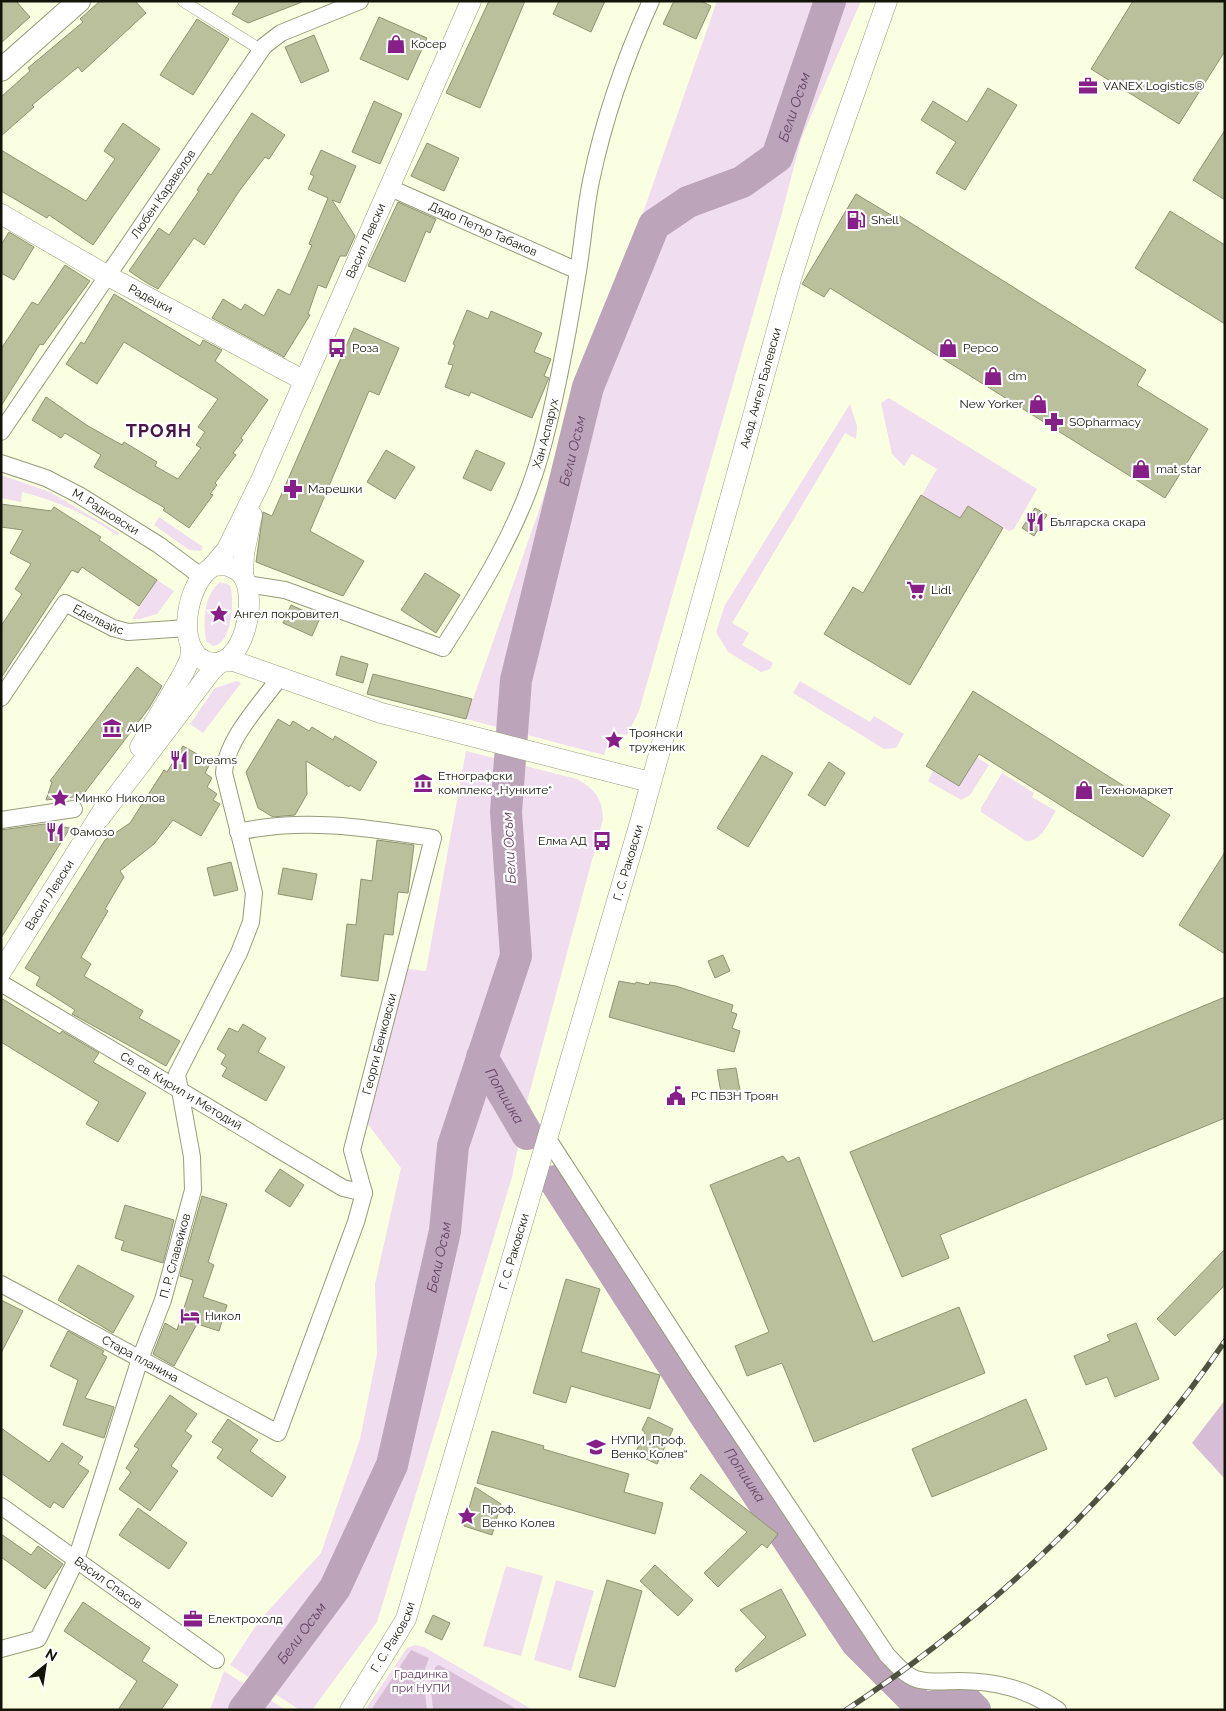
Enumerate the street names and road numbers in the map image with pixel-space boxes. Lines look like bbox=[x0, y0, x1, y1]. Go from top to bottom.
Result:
street label: Любен Каравелов bbox=[128, 147, 198, 241]
street label: Дядо Петър Табаков bbox=[427, 199, 539, 259]
street label: Васил Левски bbox=[343, 201, 388, 281]
street label: Радецки bbox=[126, 281, 175, 316]
street label: Акад. Ангел Балевски bbox=[737, 326, 784, 450]
street label: Хан Аспарух bbox=[530, 397, 561, 470]
street label: М. Радковски bbox=[70, 486, 142, 538]
street label: Еделвайс bbox=[71, 601, 126, 638]
street label: Г. С. Раковски bbox=[610, 823, 646, 902]
street label: Васил Левски bbox=[22, 857, 77, 933]
street label: Георги Бенковски bbox=[360, 992, 399, 1096]
street label: Св. св. Кирил и Методий bbox=[118, 1049, 244, 1133]
street label: П. Р. Славейков bbox=[157, 1212, 193, 1300]
street label: Г. С. Раковски bbox=[496, 1212, 532, 1291]
street label: Стара планина bbox=[99, 1332, 181, 1385]
street label: Васил Спасов bbox=[72, 1554, 145, 1612]
street label: Г. С. Раковски bbox=[368, 1600, 418, 1675]

